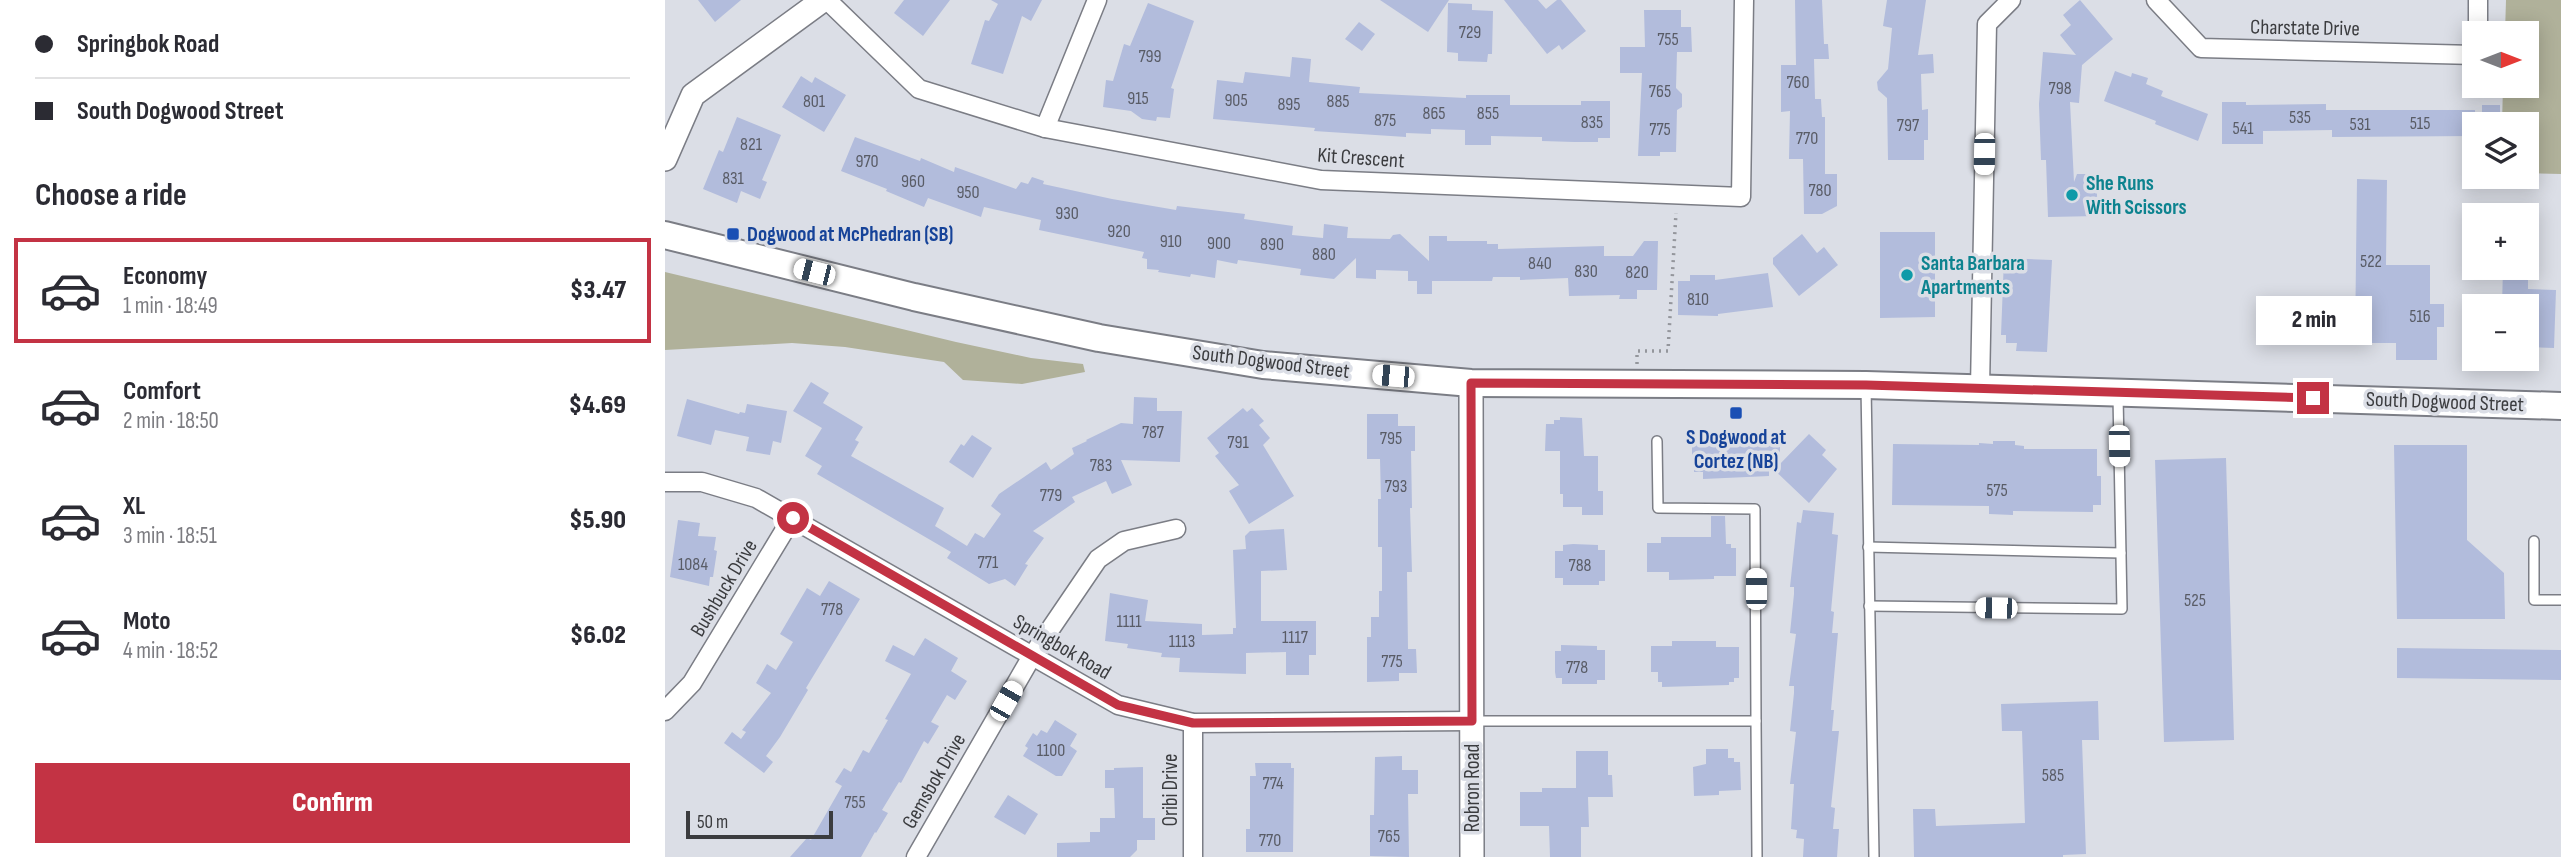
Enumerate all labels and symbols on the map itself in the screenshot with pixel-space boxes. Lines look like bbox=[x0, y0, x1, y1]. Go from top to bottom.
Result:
street label: Charstate Drive bbox=[2250, 15, 2360, 41]
north arrow bbox=[2462, 21, 2539, 98]
house number: 729 bbox=[1459, 22, 1481, 43]
house number: 755 bbox=[1657, 29, 1679, 50]
house number: 799 bbox=[1138, 46, 1162, 67]
house number: 760 bbox=[1786, 72, 1810, 93]
house number: 798 bbox=[2048, 78, 2072, 99]
house number: 765 bbox=[1649, 81, 1671, 102]
house number: 915 bbox=[1127, 88, 1149, 109]
house number: 905 bbox=[1224, 90, 1248, 111]
house number: 801 bbox=[803, 91, 826, 112]
house number: 885 bbox=[1326, 91, 1350, 112]
house number: 895 bbox=[1277, 94, 1301, 115]
house number: 865 bbox=[1423, 103, 1446, 124]
house number: 855 bbox=[1477, 103, 1499, 124]
house number: 535 bbox=[2289, 107, 2311, 128]
house number: 875 bbox=[1374, 110, 1396, 131]
house number: 835 bbox=[1581, 112, 1603, 133]
house number: 515 bbox=[2410, 113, 2430, 134]
house number: 531 bbox=[2349, 114, 2371, 135]
house number: 797 bbox=[1897, 115, 1920, 136]
house number: 541 bbox=[2232, 118, 2254, 139]
house number: 775 bbox=[1649, 119, 1671, 140]
house number: 770 bbox=[1796, 128, 1818, 149]
car bbox=[1974, 133, 1995, 175]
house number: 821 bbox=[740, 134, 763, 155]
street label: Kit Crescent bbox=[1317, 142, 1405, 174]
house number: 970 bbox=[855, 151, 879, 172]
house number: 831 bbox=[722, 168, 745, 189]
house number: 960 bbox=[901, 171, 925, 192]
place label: She Runs With Scissors bbox=[2086, 171, 2187, 220]
house number: 780 bbox=[1808, 180, 1832, 201]
house number: 950 bbox=[956, 182, 980, 203]
marker: She Runs With Scissors bbox=[2064, 187, 2080, 203]
house number: 930 bbox=[1055, 203, 1079, 224]
house number: 920 bbox=[1107, 221, 1131, 242]
place label: Dogwood at McPhedran (SB) bbox=[747, 222, 953, 247]
marker: Dogwood at McPhedran (SB) bbox=[725, 226, 741, 242]
house number: 910 bbox=[1160, 231, 1182, 252]
house number: 900 bbox=[1207, 233, 1231, 254]
house number: 890 bbox=[1260, 234, 1284, 255]
house number: 880 bbox=[1312, 244, 1336, 265]
place label: Santa Barbara Apartments bbox=[1920, 251, 2025, 300]
house number: 522 bbox=[2360, 251, 2382, 272]
house number: 840 bbox=[1528, 253, 1552, 274]
car bbox=[792, 257, 837, 287]
house number: 830 bbox=[1574, 261, 1598, 282]
house number: 820 bbox=[1625, 262, 1649, 283]
marker: Santa Barbara Apartments bbox=[1899, 267, 1915, 283]
house number: 810 bbox=[1687, 289, 1709, 310]
callout: 2 min bbox=[2255, 296, 2371, 346]
house number: 516 bbox=[2409, 306, 2431, 327]
street label: South Dogwood Street bbox=[1191, 340, 1351, 384]
car bbox=[1372, 364, 1415, 388]
route end bbox=[2297, 382, 2329, 414]
street label: South Dogwood Street bbox=[2366, 387, 2524, 417]
marker: S Dogwood at Cortez (NB) bbox=[1728, 405, 1744, 421]
house number: 787 bbox=[1142, 422, 1165, 443]
place label: S Dogwood at Cortez (NB) bbox=[1686, 425, 1786, 474]
car bbox=[2109, 425, 2130, 467]
house number: 795 bbox=[1380, 428, 1402, 449]
house number: 791 bbox=[1227, 432, 1249, 453]
house number: 783 bbox=[1090, 455, 1112, 476]
house number: 793 bbox=[1385, 476, 1407, 497]
house number: 575 bbox=[1986, 480, 2008, 501]
house number: 779 bbox=[1040, 485, 1062, 506]
route start bbox=[777, 502, 809, 534]
street label: Bushbuck Drive bbox=[685, 535, 763, 641]
house number: 771 bbox=[978, 552, 999, 573]
house number: 1084 bbox=[678, 554, 709, 575]
house number: 788 bbox=[1569, 555, 1592, 576]
car bbox=[1746, 568, 1767, 610]
house number: 525 bbox=[2184, 590, 2206, 611]
car bbox=[1975, 597, 2018, 619]
house number: 778 bbox=[821, 599, 843, 620]
street label: Springbok Road bbox=[1009, 609, 1115, 685]
house number: 1111 bbox=[1116, 611, 1142, 632]
house number: 1117 bbox=[1282, 627, 1309, 648]
house number: 1113 bbox=[1169, 631, 1195, 652]
house number: 775 bbox=[1381, 651, 1403, 672]
house number: 778 bbox=[1566, 657, 1588, 678]
car bbox=[987, 678, 1026, 724]
street label: Gemsbok Drive bbox=[897, 729, 971, 833]
house number: 1100 bbox=[1037, 740, 1065, 761]
street label: Robron Road bbox=[1460, 744, 1485, 832]
street label: Oribi Drive bbox=[1158, 754, 1183, 826]
house number: 585 bbox=[2042, 765, 2064, 786]
house number: 774 bbox=[1262, 773, 1284, 794]
house number: 755 bbox=[844, 792, 866, 813]
scale bar bbox=[686, 808, 833, 840]
house number: 765 bbox=[1378, 826, 1400, 847]
house number: 770 bbox=[1259, 830, 1281, 851]

